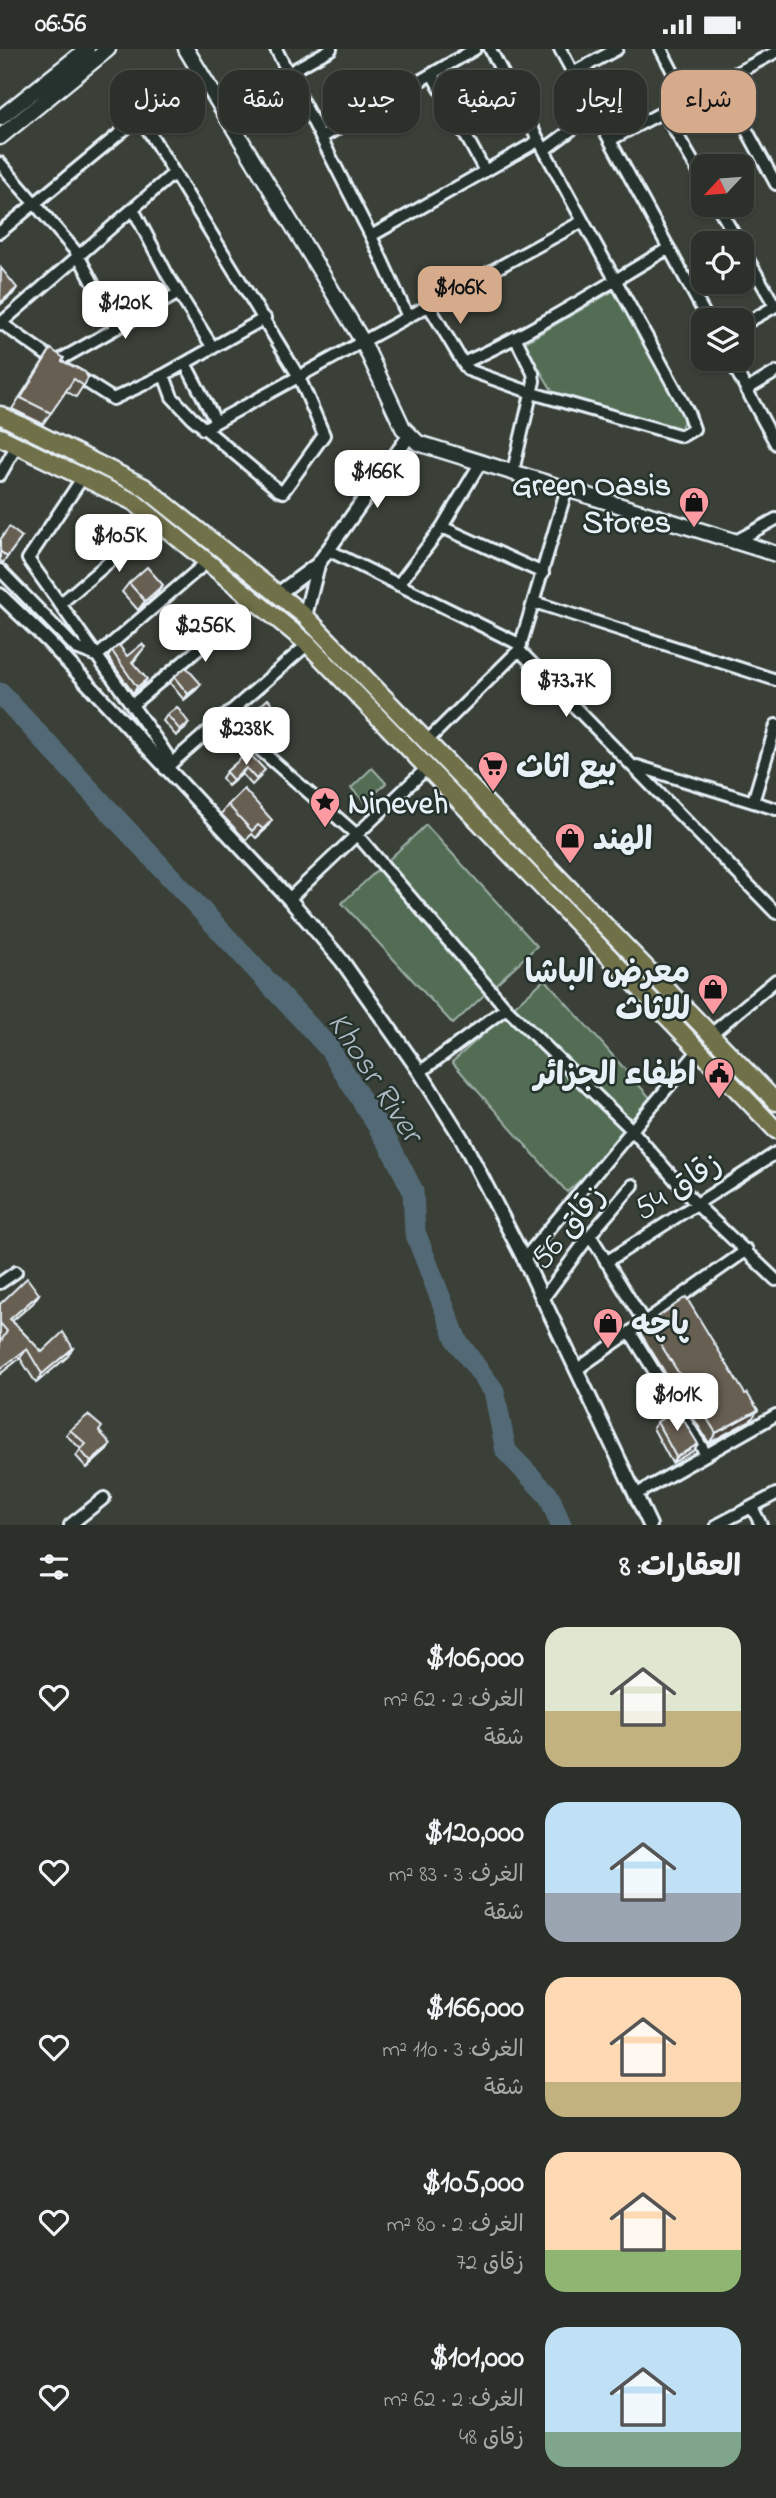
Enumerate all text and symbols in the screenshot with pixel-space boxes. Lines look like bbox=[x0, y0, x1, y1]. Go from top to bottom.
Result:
text: 06:56 bbox=[35, 6, 86, 44]
chip: منزل bbox=[110, 70, 205, 133]
chip: شقة bbox=[219, 70, 309, 133]
chip: جديد bbox=[323, 70, 420, 133]
chip: تصفية bbox=[434, 70, 540, 133]
chip: إيجار bbox=[554, 70, 647, 133]
chip: شراء bbox=[661, 70, 756, 133]
north arrow bbox=[691, 154, 754, 217]
map controls bbox=[691, 154, 754, 371]
button: locate bbox=[691, 231, 754, 294]
pin: $106K bbox=[411, 267, 509, 326]
text: $106K bbox=[434, 272, 486, 305]
pin: $120K bbox=[76, 281, 174, 341]
text: $120K bbox=[98, 287, 152, 320]
button: layers bbox=[691, 308, 754, 371]
pin: $166K bbox=[328, 451, 426, 510]
text: $166K bbox=[351, 456, 403, 489]
place label: Green Oasis Stores bbox=[512, 464, 671, 548]
shop icon: Green Oasis Stores bbox=[677, 485, 711, 529]
pin: $105K bbox=[70, 515, 168, 574]
text: $105K bbox=[91, 520, 147, 553]
pin: $256K bbox=[156, 605, 254, 664]
text: $256K bbox=[175, 610, 235, 643]
pin: $73.7K bbox=[509, 659, 623, 719]
text: $73.7K bbox=[537, 665, 595, 698]
pin: $238K bbox=[197, 707, 295, 767]
text: $238K bbox=[219, 713, 273, 746]
place label: بيع اثاث bbox=[516, 746, 617, 793]
supermarket icon: بيع اثاث bbox=[476, 749, 510, 793]
place label: Nineveh bbox=[348, 782, 448, 829]
place icon: Nineveh bbox=[308, 785, 342, 829]
place label: الهند bbox=[593, 818, 652, 865]
shop icon: الهند bbox=[553, 821, 587, 865]
place label: معرض الباشا للاثاث bbox=[525, 951, 690, 1035]
shop icon: معرض الباشا للاثاث bbox=[696, 972, 730, 1016]
water label: Khosr River bbox=[313, 1003, 436, 1156]
place label: اطفاء الجزائر bbox=[531, 1053, 696, 1100]
public building icon: اطفاء الجزائر bbox=[702, 1056, 736, 1100]
street label: زقاق 54 bbox=[626, 1142, 732, 1234]
street label: زقاق 56 bbox=[521, 1175, 619, 1281]
place label: پاچه bbox=[631, 1303, 690, 1350]
shop icon: پاچه bbox=[591, 1306, 625, 1350]
pin: $101K bbox=[628, 1373, 726, 1433]
text: $101K bbox=[652, 1379, 702, 1412]
text: العقارات: 8 bbox=[619, 1546, 741, 1590]
icon: filters bbox=[35, 1548, 73, 1586]
text: $106,000 bbox=[426, 1637, 524, 1681]
icon: home bbox=[601, 1655, 685, 1739]
icon: heart bbox=[35, 1678, 73, 1716]
text: الغرف: 2 · 62 m² bbox=[383, 1684, 524, 1717]
text: شقة bbox=[484, 1722, 524, 1755]
text: $120,000 bbox=[424, 1812, 524, 1856]
icon: home bbox=[601, 1830, 685, 1914]
icon: heart bbox=[35, 1853, 73, 1891]
text: الغرف: 3 · 83 m² bbox=[389, 1859, 524, 1892]
text: شقة bbox=[484, 1897, 524, 1930]
text: $166,000 bbox=[426, 1987, 524, 2031]
icon: home bbox=[601, 2005, 685, 2089]
icon: heart bbox=[35, 2028, 73, 2066]
text: الغرف: 3 · 110 m² bbox=[382, 2034, 524, 2067]
text: شقة bbox=[484, 2072, 524, 2105]
text: $105,000 bbox=[422, 2162, 524, 2206]
icon: home bbox=[601, 2180, 685, 2264]
icon: heart bbox=[35, 2203, 73, 2241]
text: الغرف: 2 · 80 m² bbox=[386, 2209, 524, 2242]
text: زقاق 72 bbox=[456, 2247, 524, 2280]
text: $101,000 bbox=[430, 2337, 524, 2381]
icon: home bbox=[601, 2355, 685, 2439]
icon: heart bbox=[35, 2378, 73, 2416]
text: الغرف: 2 · 62 m² bbox=[383, 2384, 524, 2417]
text: زقاق 48 bbox=[459, 2422, 524, 2455]

